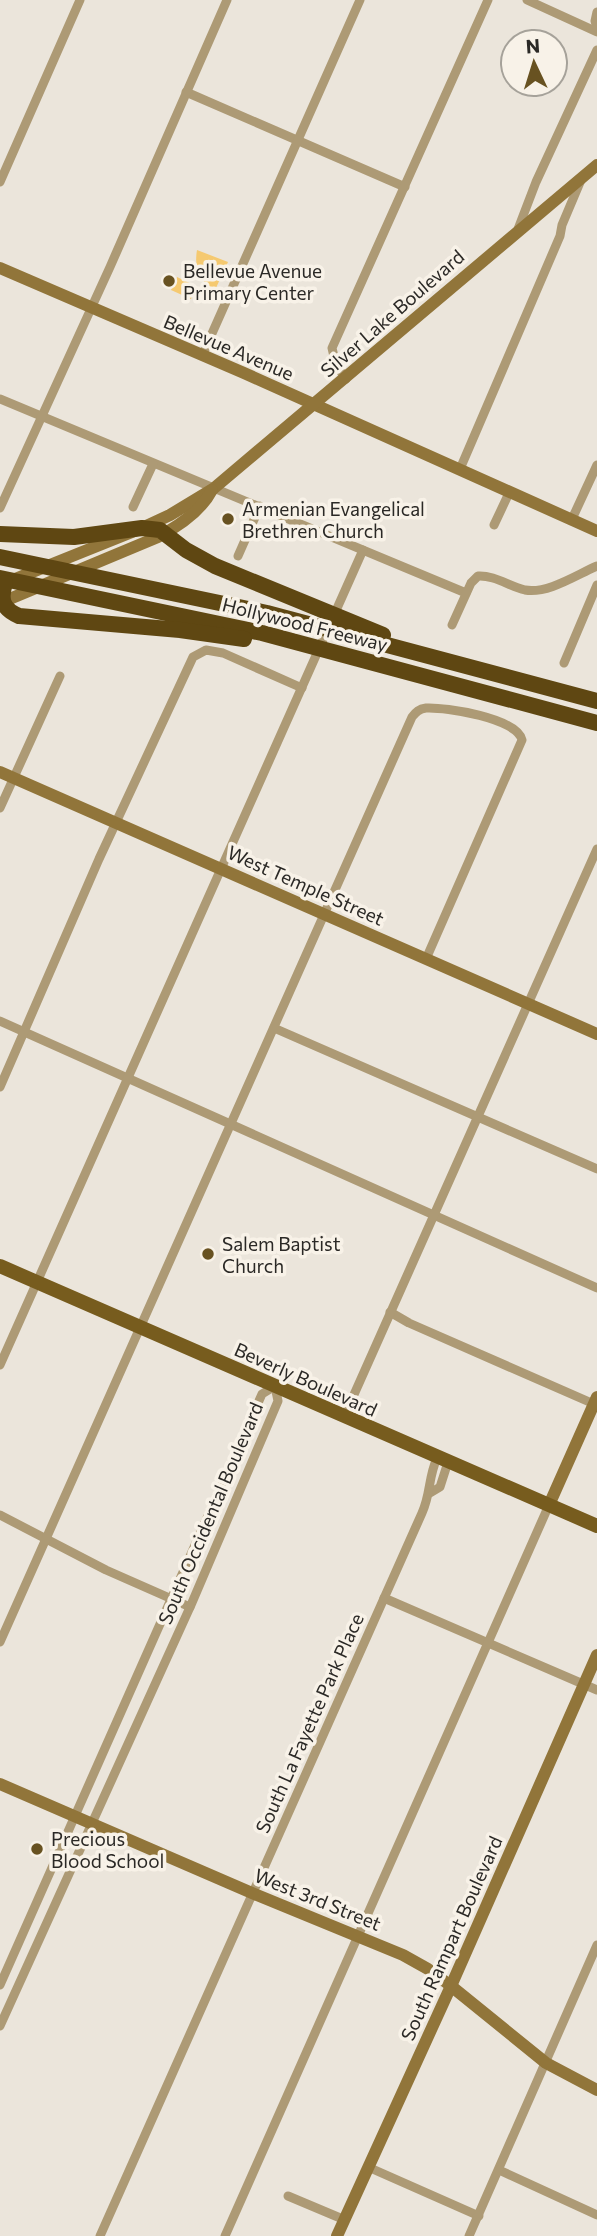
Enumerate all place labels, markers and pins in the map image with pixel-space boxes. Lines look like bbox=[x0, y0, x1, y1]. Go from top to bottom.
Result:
place label: Bellevue Avenue Primary Center bbox=[183, 259, 322, 304]
marker: Bellevue Avenue Primary Center bbox=[161, 273, 177, 289]
place label: Armenian Evangelical Brethren Church bbox=[242, 497, 425, 542]
marker: Armenian Evangelical Brethren Church bbox=[220, 511, 236, 527]
place label: Salem Baptist Church bbox=[222, 1232, 341, 1277]
marker: Salem Baptist Church bbox=[200, 1246, 216, 1262]
place label: Precious Blood School bbox=[51, 1827, 164, 1872]
marker: Precious Blood School bbox=[29, 1841, 45, 1857]

